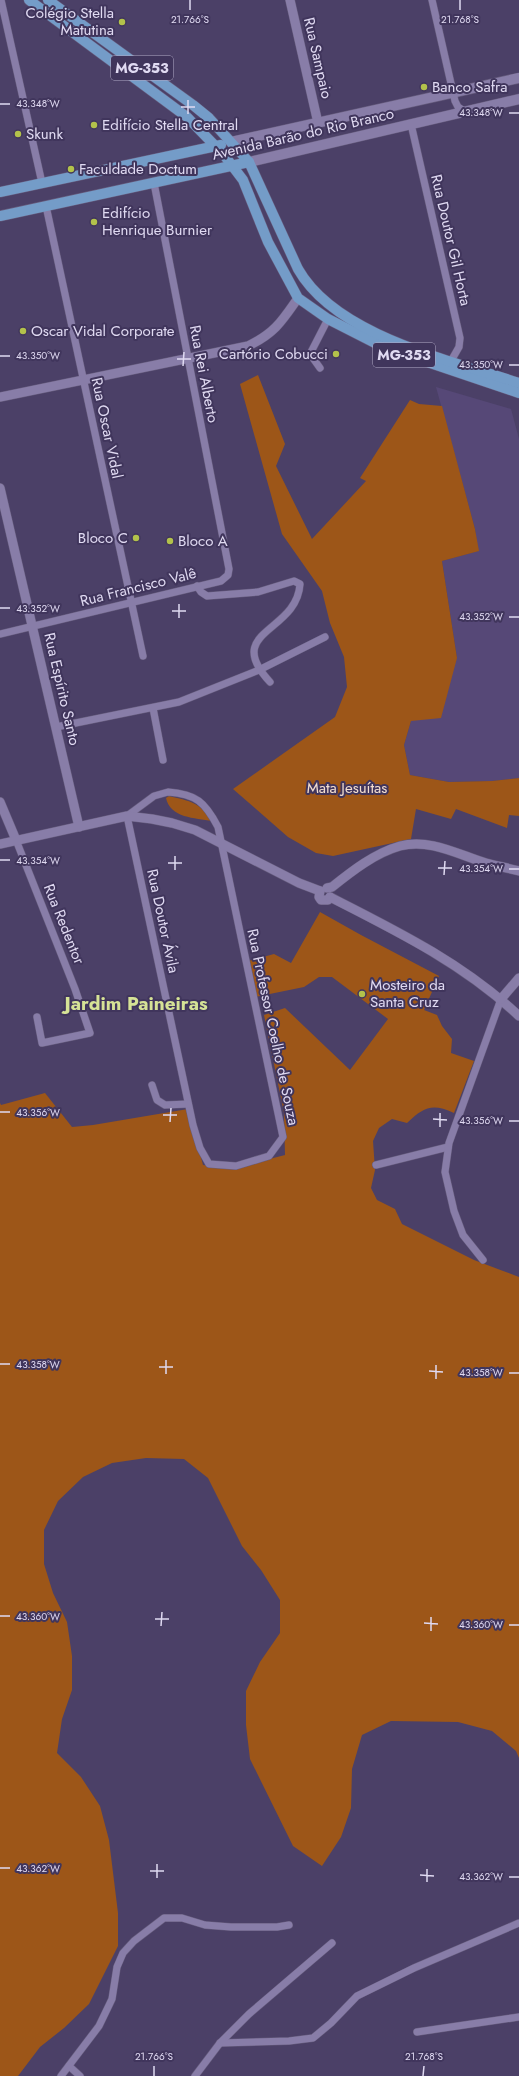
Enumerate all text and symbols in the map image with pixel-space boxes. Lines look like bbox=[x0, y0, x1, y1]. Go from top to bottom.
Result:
place label: Colégio Stella Matutina bbox=[26, 2, 114, 41]
text: 21.766°S bbox=[171, 12, 210, 27]
text: 21.768°S bbox=[441, 12, 479, 27]
street label: Rua Sampaio bbox=[298, 15, 338, 101]
marker: Colégio Stella Matutina bbox=[117, 17, 127, 27]
road number: MG-353 bbox=[111, 56, 173, 80]
place label: Banco Safra bbox=[432, 76, 507, 98]
marker: Banco Safra bbox=[419, 82, 429, 92]
text: 43.348°W bbox=[16, 96, 60, 111]
street label: Avenida Barão do Rio Branco bbox=[210, 102, 396, 166]
text: 43.348°W bbox=[459, 105, 503, 120]
place label: Edifício Stella Central bbox=[102, 114, 238, 136]
marker: Edifício Stella Central bbox=[89, 120, 99, 130]
place label: Skunk bbox=[26, 123, 63, 145]
marker: Skunk bbox=[13, 129, 23, 139]
place label: Faculdade Doctum bbox=[79, 158, 197, 180]
marker: Faculdade Doctum bbox=[66, 164, 76, 174]
street label: Rua Doutor Gil Horta bbox=[425, 172, 477, 308]
place label: Edifício Henrique Burnier bbox=[102, 202, 213, 241]
marker: Edifício Henrique Burnier bbox=[89, 217, 99, 227]
place label: Oscar Vidal Corporate bbox=[31, 320, 175, 342]
street label: Rua Rei Alberto bbox=[184, 323, 224, 425]
marker: Oscar Vidal Corporate bbox=[18, 326, 28, 336]
place label: Cartório Cobucci bbox=[219, 343, 328, 365]
road number: MG-353 bbox=[373, 343, 435, 367]
text: 43.350°W bbox=[16, 348, 60, 363]
marker: Cartório Cobucci bbox=[331, 349, 341, 359]
text: 43.350°W bbox=[459, 357, 503, 372]
street label: Rua Oscar Vidal bbox=[86, 375, 128, 481]
place label: Bloco C bbox=[78, 527, 128, 549]
place label: Bloco A bbox=[178, 530, 228, 552]
marker: Bloco C bbox=[131, 533, 141, 543]
marker: Bloco A bbox=[165, 536, 175, 546]
street label: Rua Francisco Valê bbox=[78, 562, 199, 612]
text: 43.352°W bbox=[16, 601, 60, 616]
text: 43.352°W bbox=[459, 609, 503, 624]
street label: Rua Espírito Santo bbox=[38, 630, 86, 748]
park label: Mata Jesuítas bbox=[307, 777, 387, 799]
text: 43.354°W bbox=[16, 853, 60, 868]
text: 43.354°W bbox=[459, 861, 503, 876]
street label: Rua Doutor Ávila bbox=[141, 867, 185, 975]
street label: Rua Redentor bbox=[38, 880, 90, 968]
street label: Rua Professor Coelho de Souza bbox=[241, 927, 305, 1127]
place label: Mosteiro da Santa Cruz bbox=[370, 974, 445, 1013]
marker: Mosteiro da Santa Cruz bbox=[357, 989, 367, 999]
district label: Jardim Paineiras bbox=[60, 990, 208, 1017]
text: 43.356°W bbox=[16, 1105, 60, 1120]
text: 43.356°W bbox=[459, 1113, 503, 1128]
text: 43.358°W bbox=[16, 1357, 60, 1372]
text: 43.358°W bbox=[459, 1365, 503, 1380]
text: 43.360°W bbox=[16, 1609, 60, 1624]
text: 43.360°W bbox=[459, 1617, 503, 1632]
text: 43.362°W bbox=[16, 1861, 60, 1876]
text: 43.362°W bbox=[459, 1869, 503, 1884]
text: 21.766°S bbox=[135, 2049, 174, 2064]
text: 21.768°S bbox=[405, 2049, 443, 2064]

